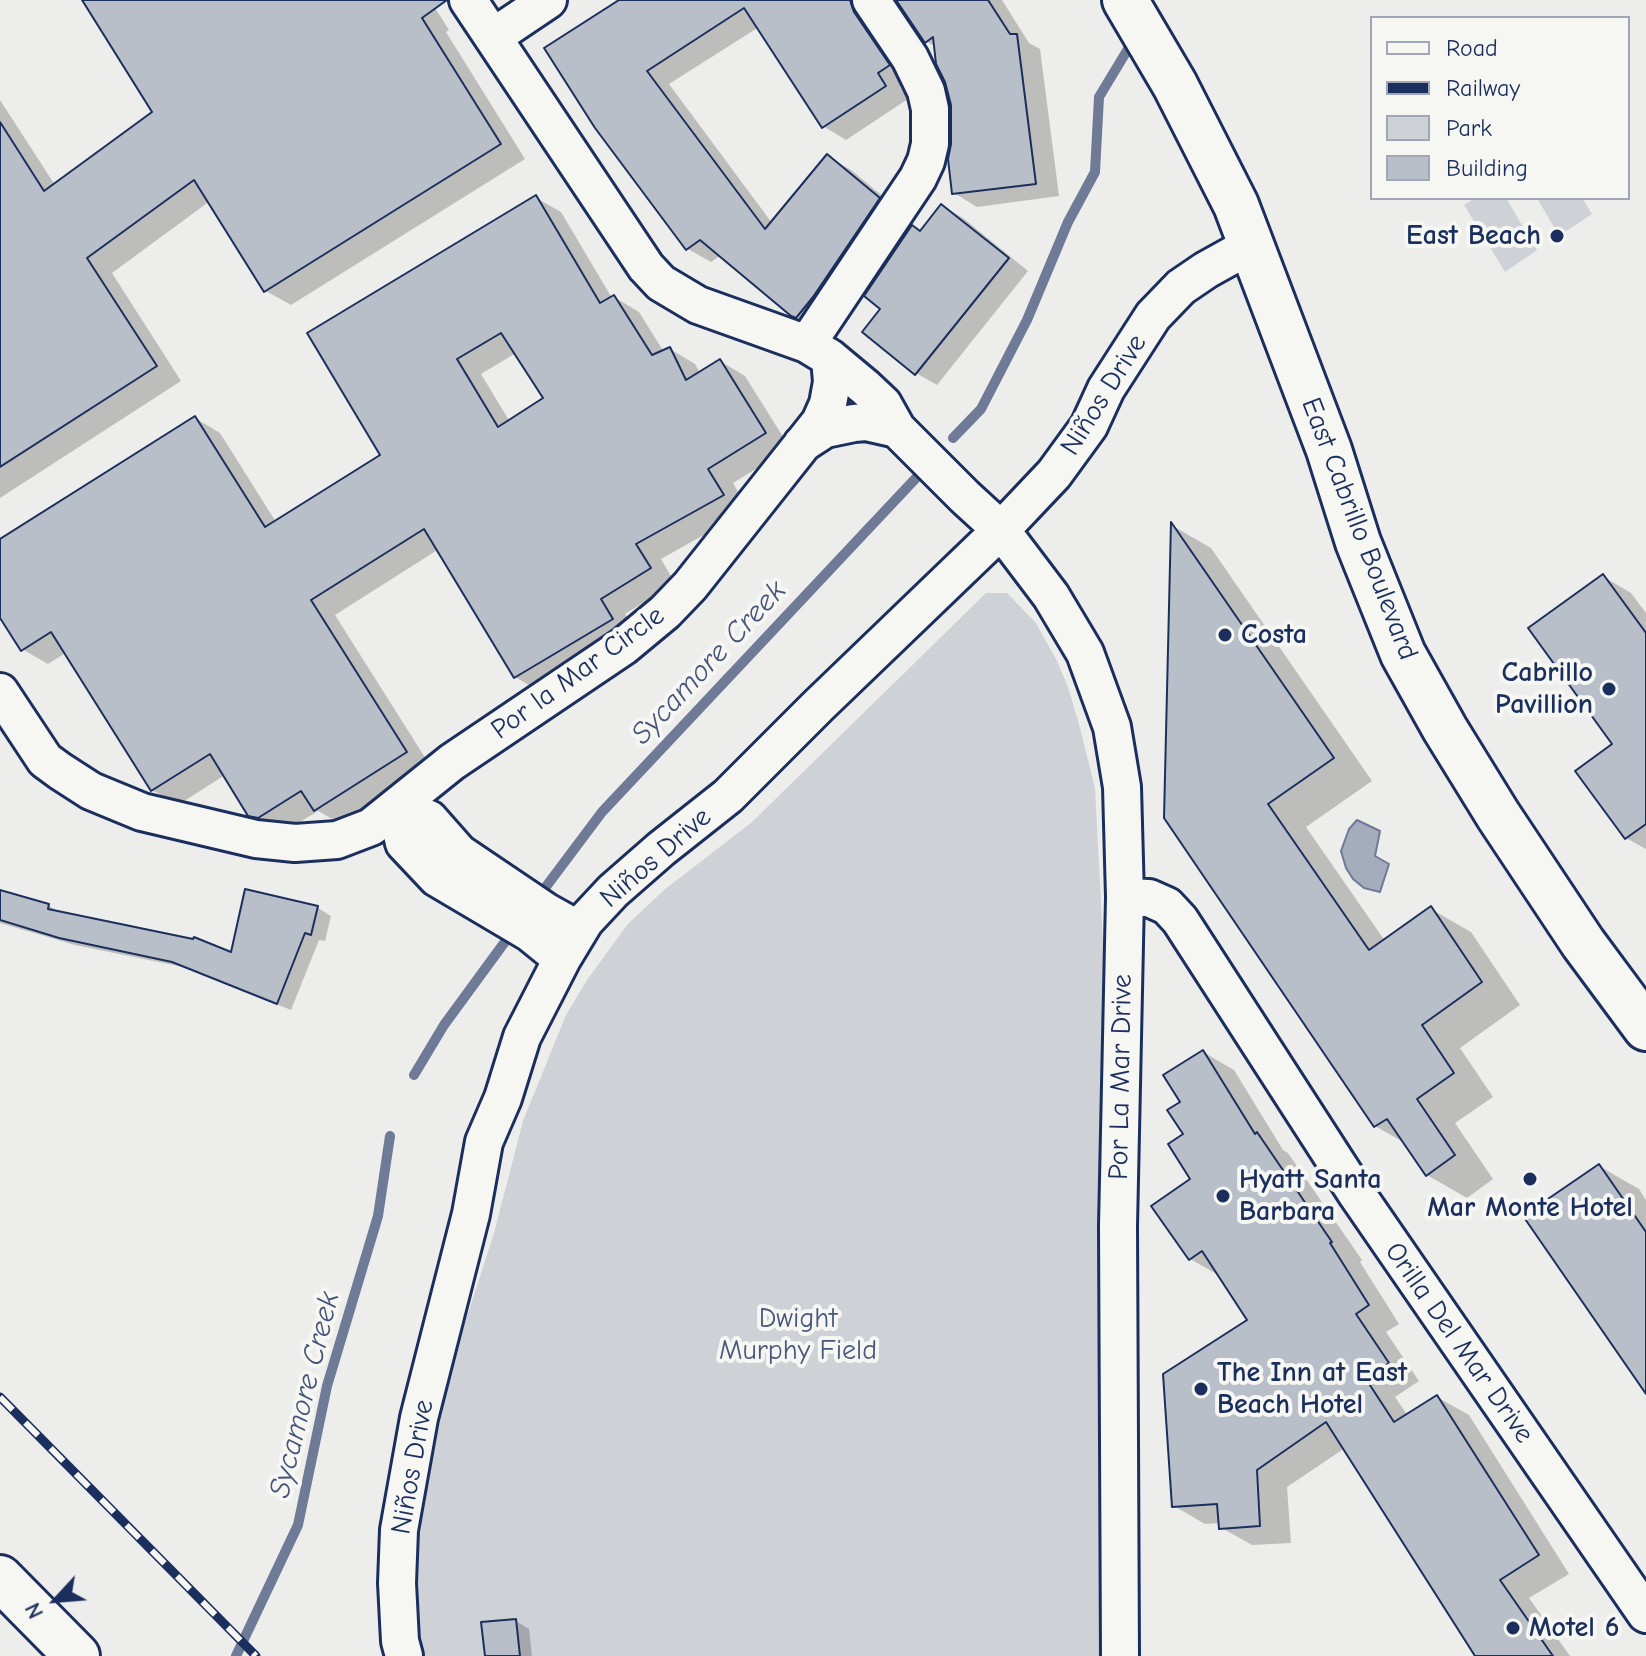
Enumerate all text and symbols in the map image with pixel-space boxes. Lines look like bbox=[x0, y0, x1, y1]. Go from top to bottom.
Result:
legend bbox=[1370, 16, 1630, 200]
text: Road bbox=[1446, 34, 1498, 62]
text: Railway bbox=[1446, 74, 1520, 102]
text: Park bbox=[1446, 114, 1492, 142]
text: Building bbox=[1446, 154, 1528, 182]
place label: East Beach bbox=[1406, 219, 1541, 253]
marker: East Beach bbox=[1548, 227, 1566, 245]
street label: Niños Drive bbox=[1054, 328, 1154, 462]
street label: East Cabrillo Boulevard bbox=[1293, 393, 1425, 665]
water label: Sycamore Creek bbox=[624, 574, 794, 752]
street label: Por la Mar Circle bbox=[485, 599, 671, 747]
place label: Costa bbox=[1241, 618, 1307, 652]
marker: Costa bbox=[1216, 626, 1234, 644]
place label: Cabrillo Pavillion bbox=[1495, 656, 1593, 722]
marker: Cabrillo Pavillion bbox=[1600, 680, 1618, 698]
street label: Niños Drive bbox=[594, 801, 718, 915]
street label: Por La Mar Drive bbox=[1102, 974, 1140, 1180]
place label: Hyatt Santa Barbara bbox=[1239, 1163, 1381, 1229]
marker: Mar Monte Hotel bbox=[1521, 1170, 1539, 1188]
marker: Hyatt Santa Barbara bbox=[1214, 1187, 1232, 1205]
place label: Mar Monte Hotel bbox=[1427, 1191, 1633, 1225]
street label: Orilla Del Mar Drive bbox=[1377, 1236, 1541, 1450]
water label: Sycamore Creek bbox=[262, 1288, 348, 1502]
park label: Dwight Murphy Field bbox=[719, 1302, 877, 1368]
place label: The Inn at East Beach Hotel bbox=[1217, 1356, 1407, 1422]
marker: The Inn at East Beach Hotel bbox=[1192, 1380, 1210, 1398]
street label: Niños Drive bbox=[385, 1397, 441, 1537]
north arrow bbox=[16, 1560, 96, 1640]
text: N bbox=[20, 1598, 49, 1623]
place label: Motel 6 bbox=[1529, 1611, 1619, 1645]
marker: Motel 6 bbox=[1504, 1619, 1522, 1637]

